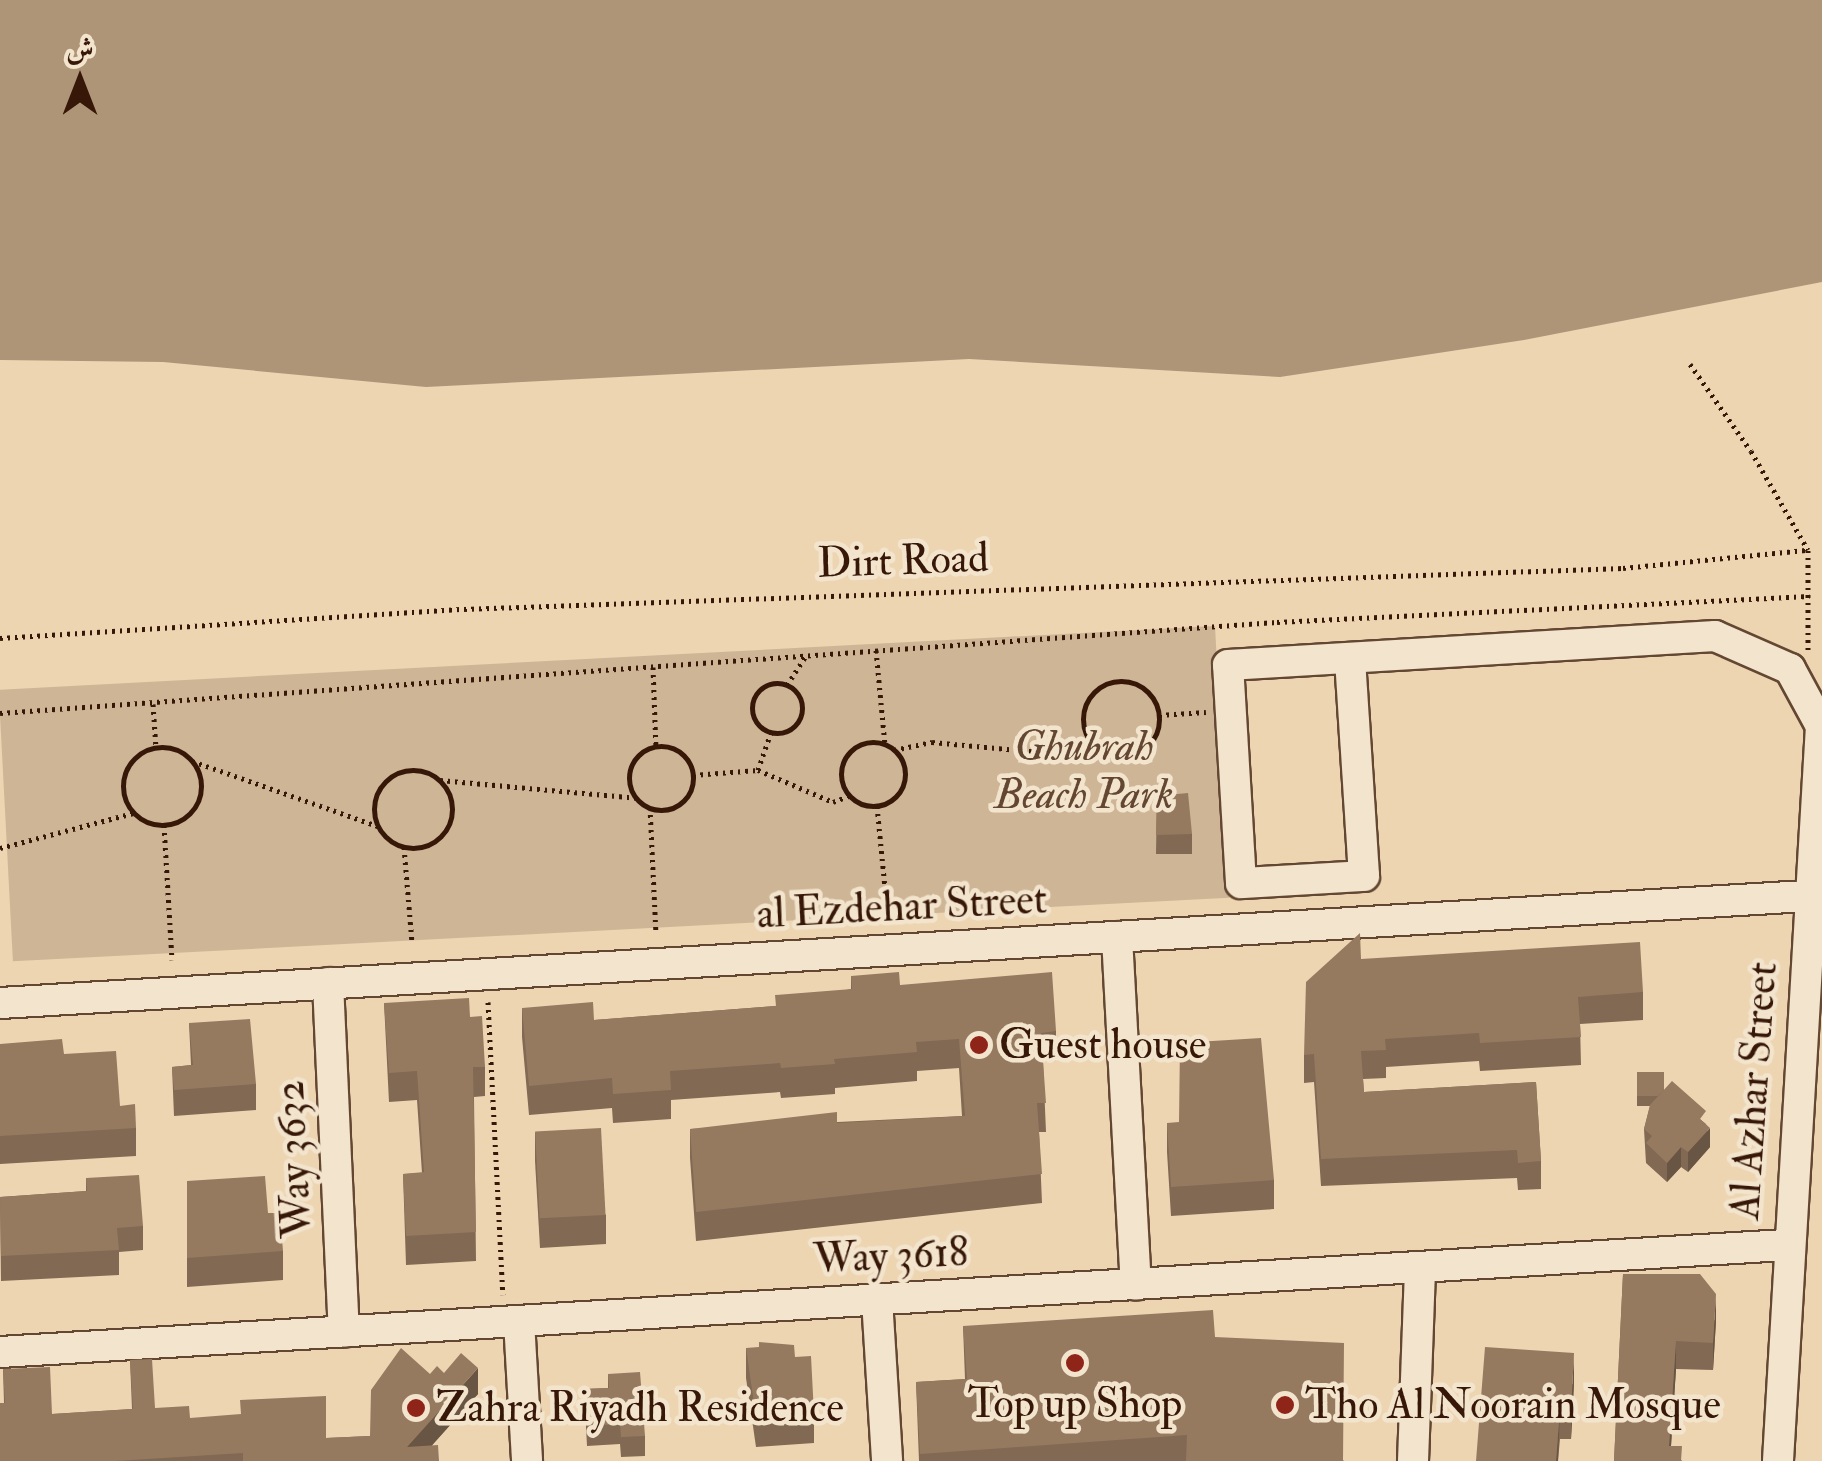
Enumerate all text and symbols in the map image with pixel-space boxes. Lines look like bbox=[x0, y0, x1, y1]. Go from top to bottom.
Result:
north arrow bbox=[30, 30, 130, 130]
text: ش bbox=[66, 32, 94, 67]
street label: Dirt Road bbox=[817, 533, 989, 589]
park label: Ghubrah Beach Park bbox=[994, 722, 1174, 820]
street label: al Ezdehar Street bbox=[756, 874, 1048, 940]
street label: Al Azhar Street bbox=[1720, 960, 1788, 1222]
place label: Guest house bbox=[999, 1020, 1206, 1070]
marker: Guest house bbox=[968, 1034, 990, 1056]
street label: Way 3632 bbox=[265, 1079, 323, 1239]
street label: Way 3618 bbox=[812, 1227, 970, 1285]
marker: Top up Shop bbox=[1064, 1352, 1086, 1374]
place label: Top up Shop bbox=[968, 1379, 1182, 1429]
place label: Tho Al Noorain Mosque bbox=[1305, 1380, 1721, 1430]
place label: Zahra Riyadh Residence bbox=[436, 1383, 844, 1433]
marker: Tho Al Noorain Mosque bbox=[1274, 1394, 1296, 1416]
marker: Zahra Riyadh Residence bbox=[405, 1397, 427, 1419]

